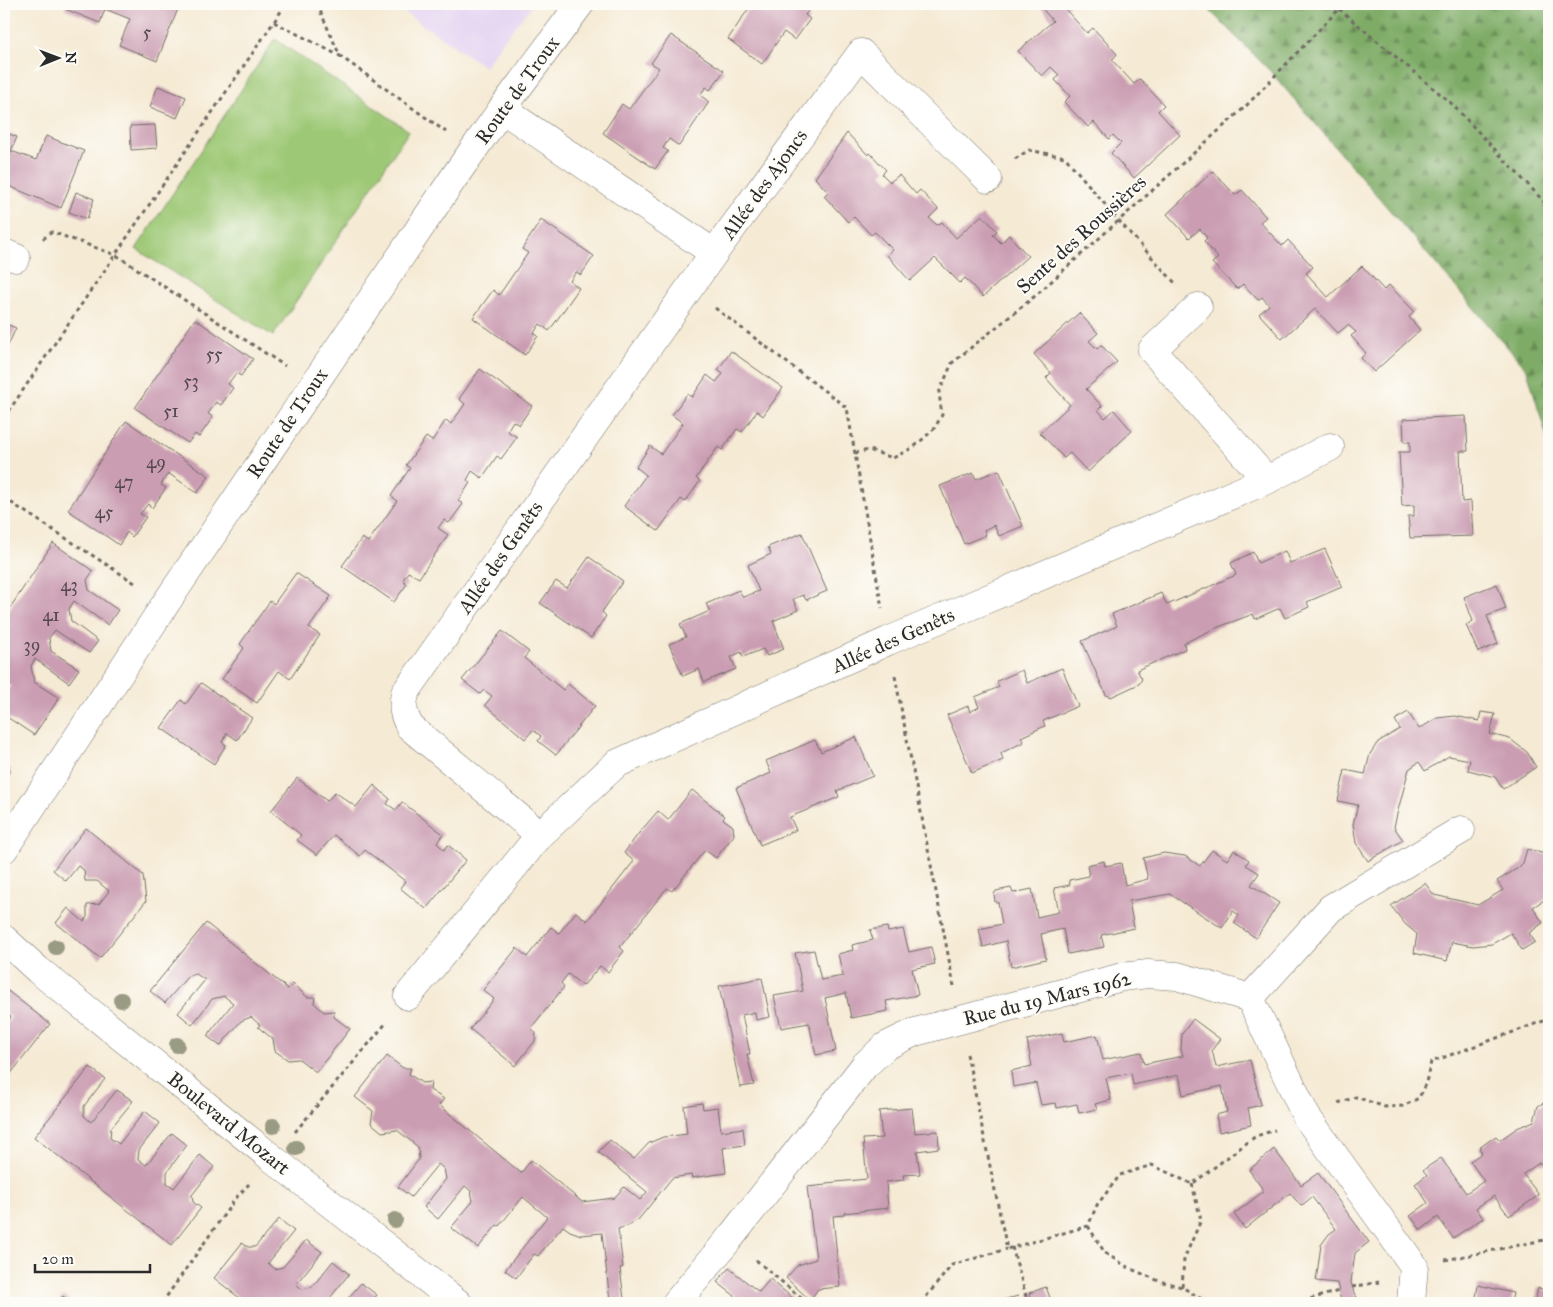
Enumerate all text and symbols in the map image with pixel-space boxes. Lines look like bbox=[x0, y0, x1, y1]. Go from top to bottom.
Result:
house number: 5 bbox=[143, 21, 152, 43]
street label: Route de Troux bbox=[470, 31, 564, 149]
north arrow bbox=[32, 32, 82, 82]
text: N bbox=[62, 52, 79, 64]
street label: Allée des Ajoncs bbox=[715, 124, 812, 245]
street label: Sente des Roussières bbox=[1011, 169, 1151, 299]
house number: 55 bbox=[206, 343, 223, 365]
street label: Route de Troux bbox=[241, 363, 333, 483]
house number: 53 bbox=[183, 370, 199, 392]
house number: 51 bbox=[163, 400, 179, 422]
house number: 49 bbox=[146, 451, 166, 473]
house number: 47 bbox=[115, 471, 133, 493]
street label: Allée des Genêts bbox=[452, 496, 548, 619]
house number: 45 bbox=[95, 501, 114, 523]
house number: 43 bbox=[60, 574, 78, 596]
street label: Allée des Genêts bbox=[827, 602, 958, 678]
house number: 41 bbox=[42, 604, 60, 626]
house number: 39 bbox=[24, 634, 40, 656]
street label: Rue du 19 Mars 1962 bbox=[961, 966, 1133, 1030]
street label: Boulevard Mozart bbox=[163, 1066, 295, 1180]
scale bar bbox=[35, 1242, 150, 1274]
text: 20 m bbox=[42, 1250, 74, 1268]

